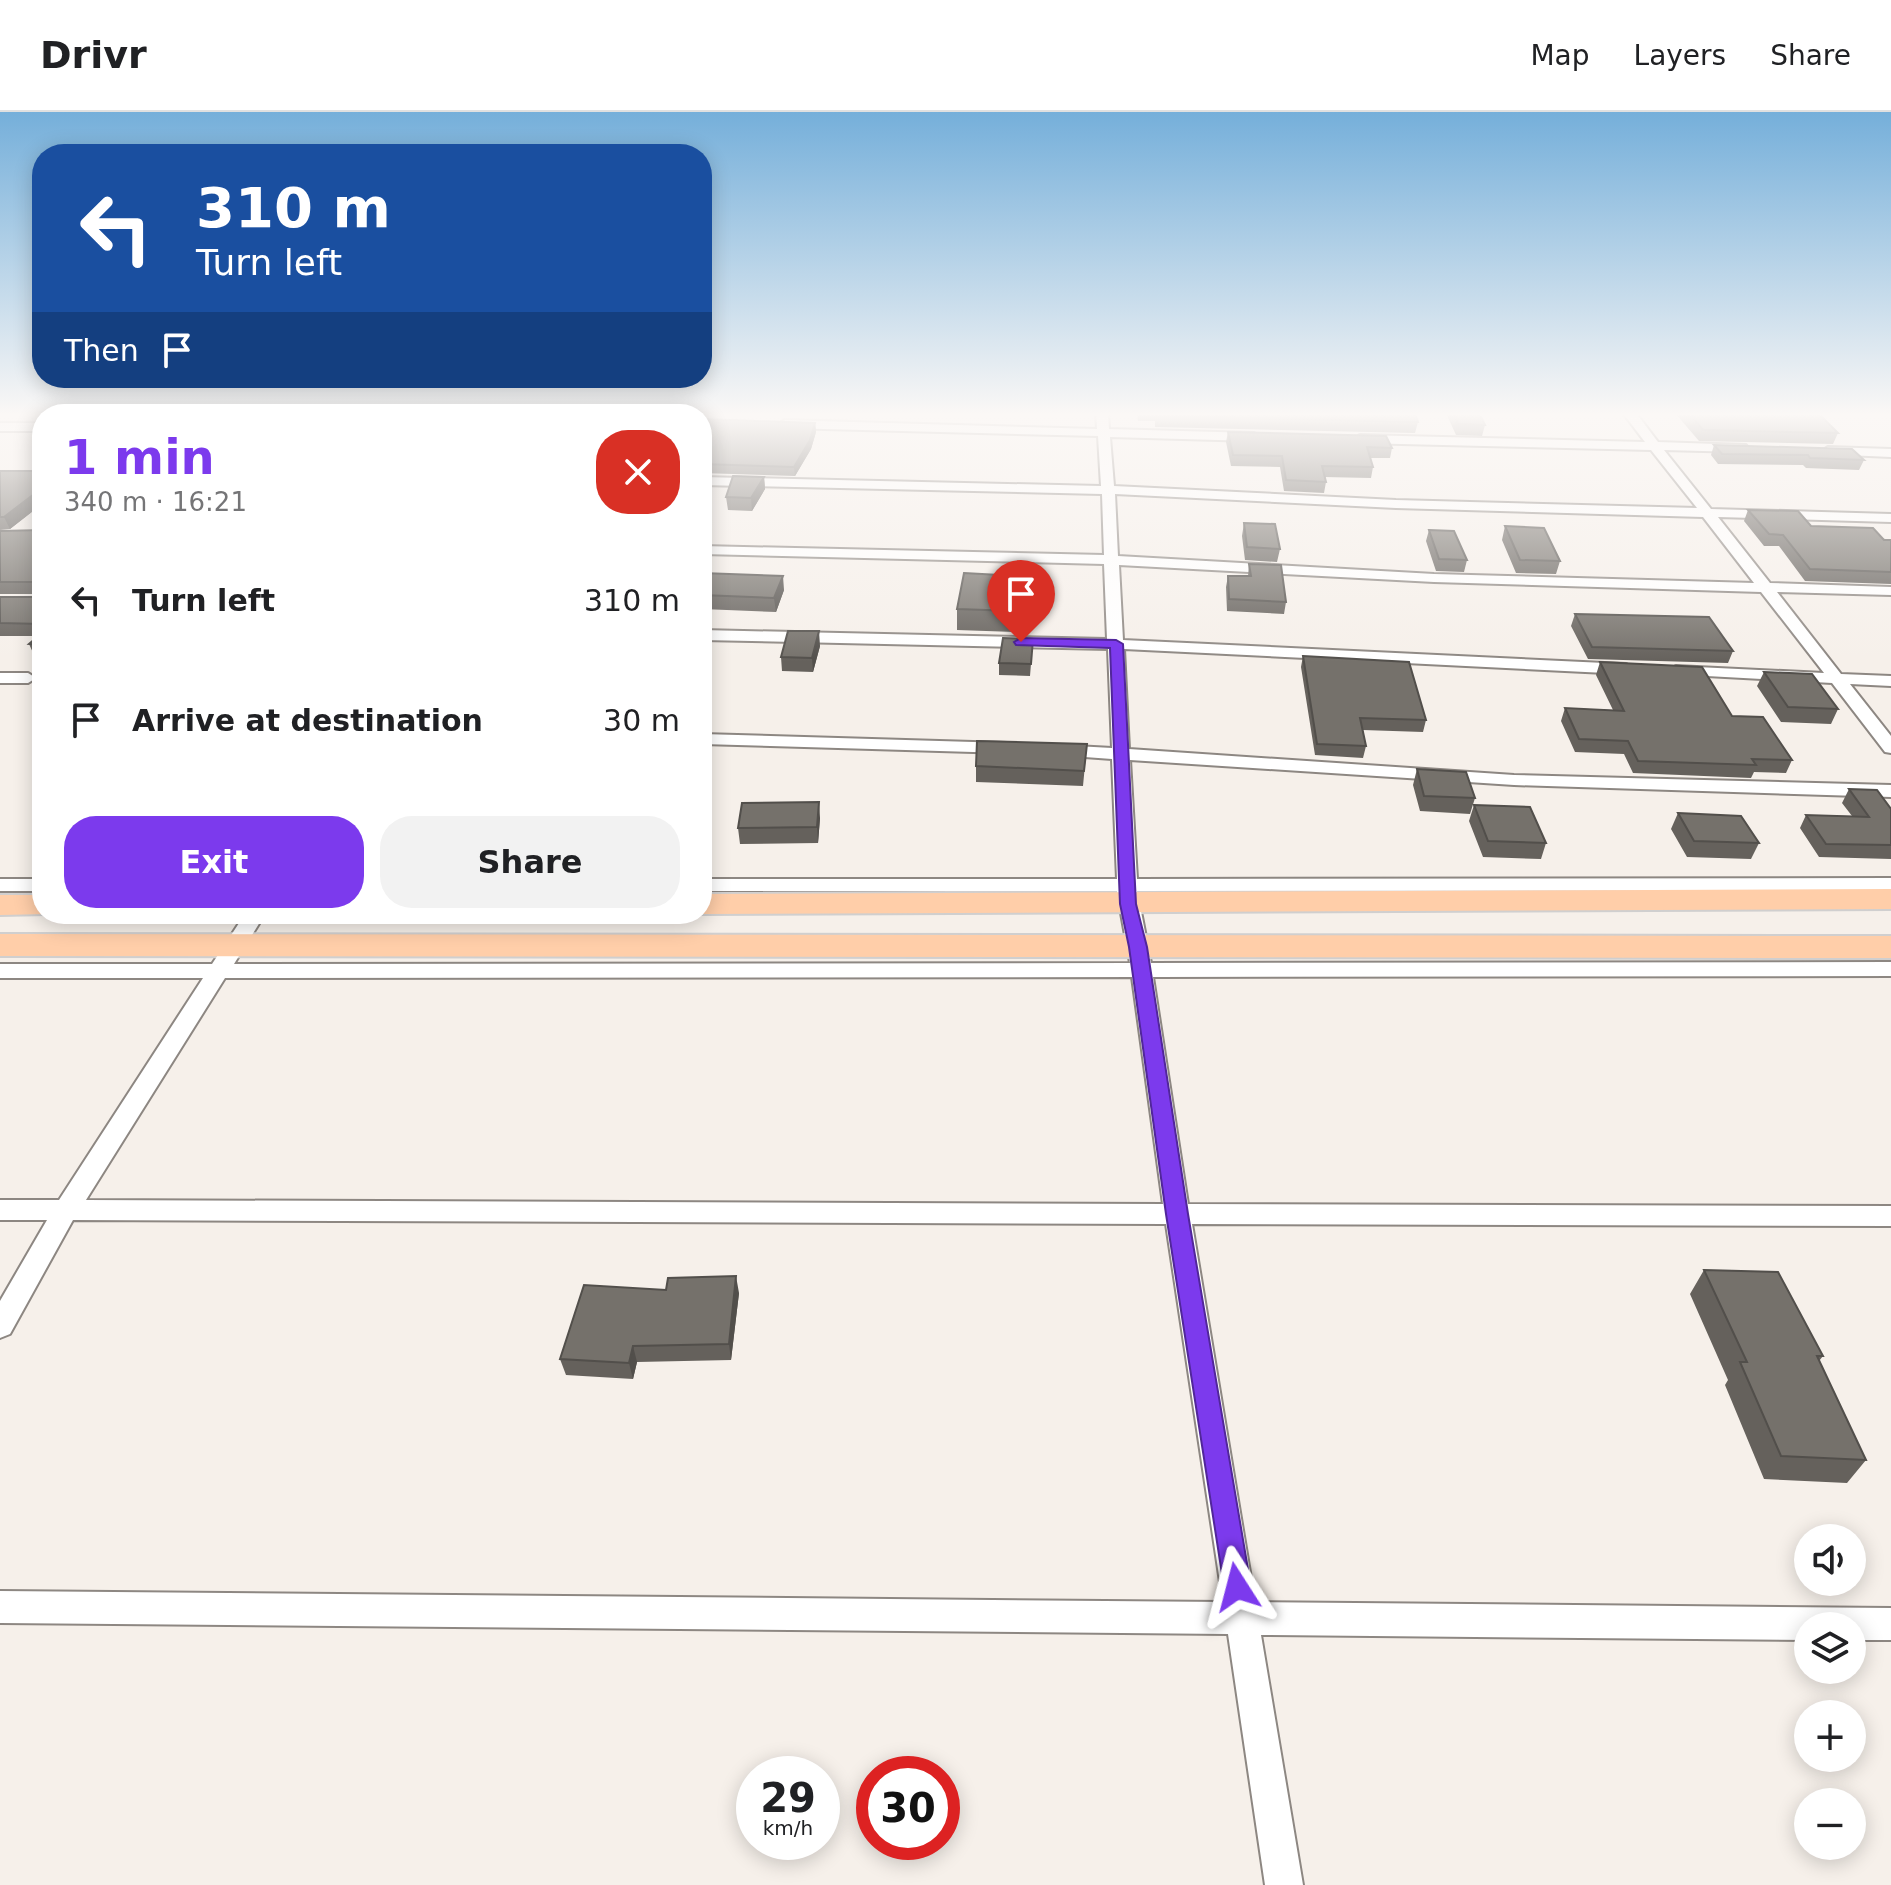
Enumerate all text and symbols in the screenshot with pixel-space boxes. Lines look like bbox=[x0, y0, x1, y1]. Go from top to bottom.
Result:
text: Drivr bbox=[40, 33, 147, 77]
text: Map bbox=[1530, 39, 1590, 72]
text: Layers bbox=[1634, 39, 1726, 72]
text: Share bbox=[1770, 39, 1851, 72]
text: 310 m bbox=[196, 175, 391, 240]
icon: left bbox=[64, 176, 168, 280]
text: Turn left bbox=[196, 242, 342, 283]
icon: arrive bbox=[155, 328, 199, 372]
text: Then bbox=[64, 333, 139, 368]
text: 1 min bbox=[64, 429, 215, 485]
button: close bbox=[596, 430, 680, 514]
text: 340 m · 16:21 bbox=[64, 487, 247, 517]
pin bbox=[987, 560, 1055, 642]
icon: arrive bbox=[999, 572, 1043, 616]
icon: left bbox=[64, 578, 108, 622]
text: Turn left bbox=[132, 583, 275, 618]
text: 310 m bbox=[584, 583, 680, 618]
icon: arrive bbox=[64, 698, 108, 742]
text: Arrive at destination bbox=[132, 703, 483, 738]
text: 30 m bbox=[603, 703, 680, 738]
button: Exit bbox=[64, 816, 364, 908]
button: Share bbox=[380, 816, 680, 908]
map controls bbox=[1794, 1524, 1866, 1860]
button: sound bbox=[1794, 1524, 1866, 1596]
position arrow bbox=[1195, 1545, 1279, 1629]
button: layers bbox=[1794, 1612, 1866, 1684]
button: + bbox=[1794, 1700, 1866, 1772]
speed limit sign: 30 bbox=[856, 1756, 960, 1860]
text: 29 bbox=[760, 1775, 816, 1821]
button: − bbox=[1794, 1788, 1866, 1860]
text: km/h bbox=[763, 1816, 813, 1840]

